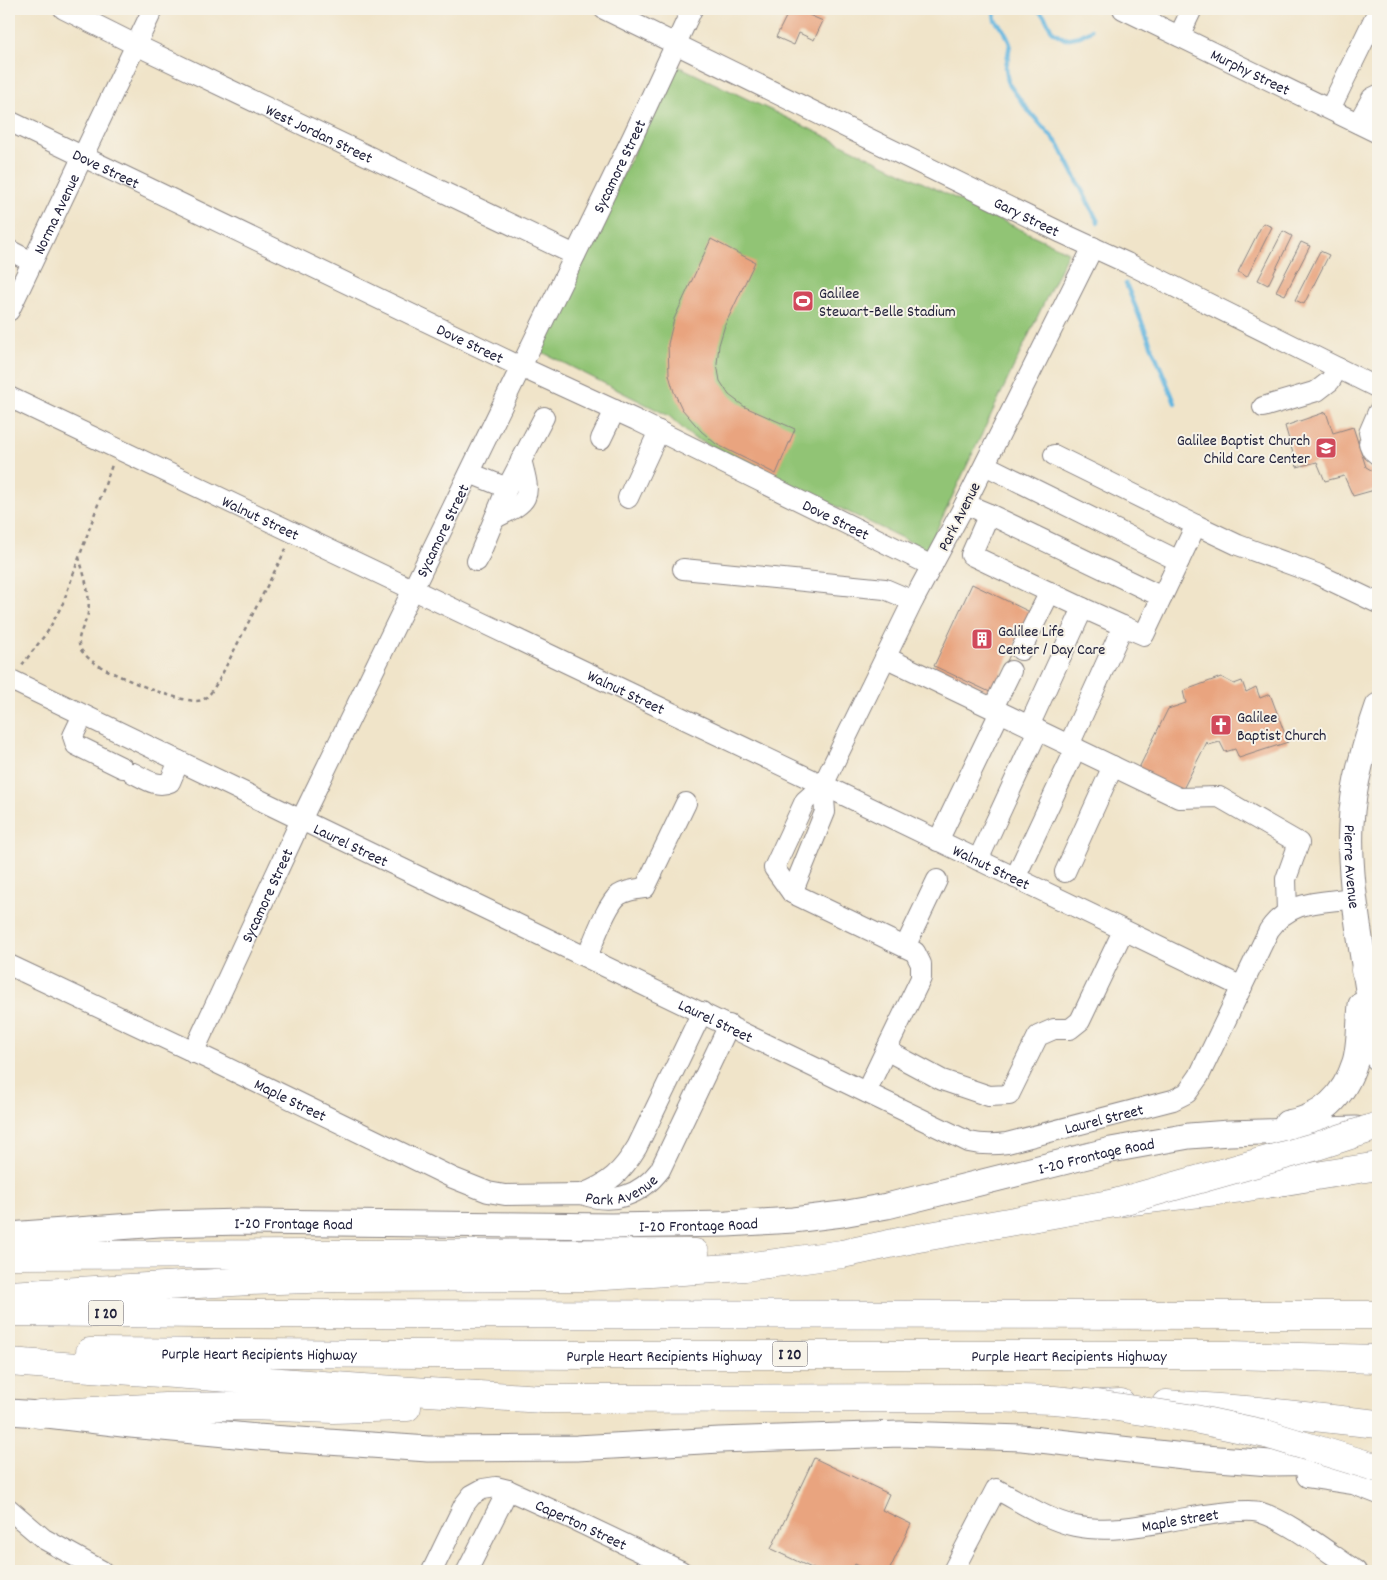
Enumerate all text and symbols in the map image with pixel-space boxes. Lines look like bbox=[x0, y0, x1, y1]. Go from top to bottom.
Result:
street label: Murphy Street bbox=[1206, 44, 1293, 103]
street label: West Jordan Street bbox=[261, 100, 376, 171]
street label: Sycamore Street bbox=[588, 116, 653, 217]
street label: Dove Street bbox=[68, 144, 143, 196]
street label: Norma Avenue bbox=[29, 170, 87, 259]
street label: Gary Street bbox=[989, 192, 1063, 244]
place label: Galilee Stewart-Belle Stadium bbox=[819, 283, 956, 324]
sports icon: Galilee Stewart-Belle Stadium bbox=[791, 289, 815, 313]
street label: Dove Street bbox=[432, 319, 507, 371]
place label: Galilee Baptist Church Child Care Center bbox=[1177, 430, 1310, 471]
school or university icon: Galilee Baptist Church Child Care Center bbox=[1314, 436, 1338, 460]
street label: Park Avenue bbox=[933, 479, 987, 556]
street label: Sycamore Street bbox=[411, 481, 476, 582]
street label: Walnut Street bbox=[217, 491, 302, 548]
street label: Dove Street bbox=[798, 495, 873, 547]
place label: Galilee Life Center / Day Care bbox=[998, 621, 1105, 662]
building icon: Galilee Life Center / Day Care bbox=[970, 627, 994, 651]
street label: Walnut Street bbox=[583, 665, 668, 722]
place label: Galilee Baptist Church bbox=[1237, 707, 1326, 748]
church icon: Galilee Baptist Church bbox=[1209, 713, 1233, 737]
street label: Laurel Street bbox=[309, 819, 391, 874]
street label: Pierre Avenue bbox=[1337, 824, 1365, 910]
street label: Walnut Street bbox=[948, 840, 1033, 897]
street label: Sycamore Street bbox=[237, 845, 300, 947]
street label: Laurel Street bbox=[674, 994, 756, 1050]
street label: Maple Street bbox=[250, 1074, 330, 1129]
street label: Laurel Street bbox=[1063, 1099, 1146, 1142]
street label: I-20 Frontage Road bbox=[1036, 1133, 1157, 1182]
street label: Park Avenue bbox=[583, 1170, 664, 1213]
street label: I-20 Frontage Road bbox=[234, 1213, 353, 1237]
street label: I-20 Frontage Road bbox=[639, 1213, 759, 1240]
road number: I 20 bbox=[88, 1300, 124, 1326]
road number: I 20 bbox=[772, 1342, 808, 1366]
street label: Purple Heart Recipients Highway bbox=[161, 1343, 357, 1368]
street label: Purple Heart Recipients Highway bbox=[566, 1346, 762, 1369]
street label: Purple Heart Recipients Highway bbox=[971, 1346, 1167, 1369]
street label: Caperton Street bbox=[531, 1495, 630, 1557]
street label: Maple Street bbox=[1140, 1504, 1220, 1539]

